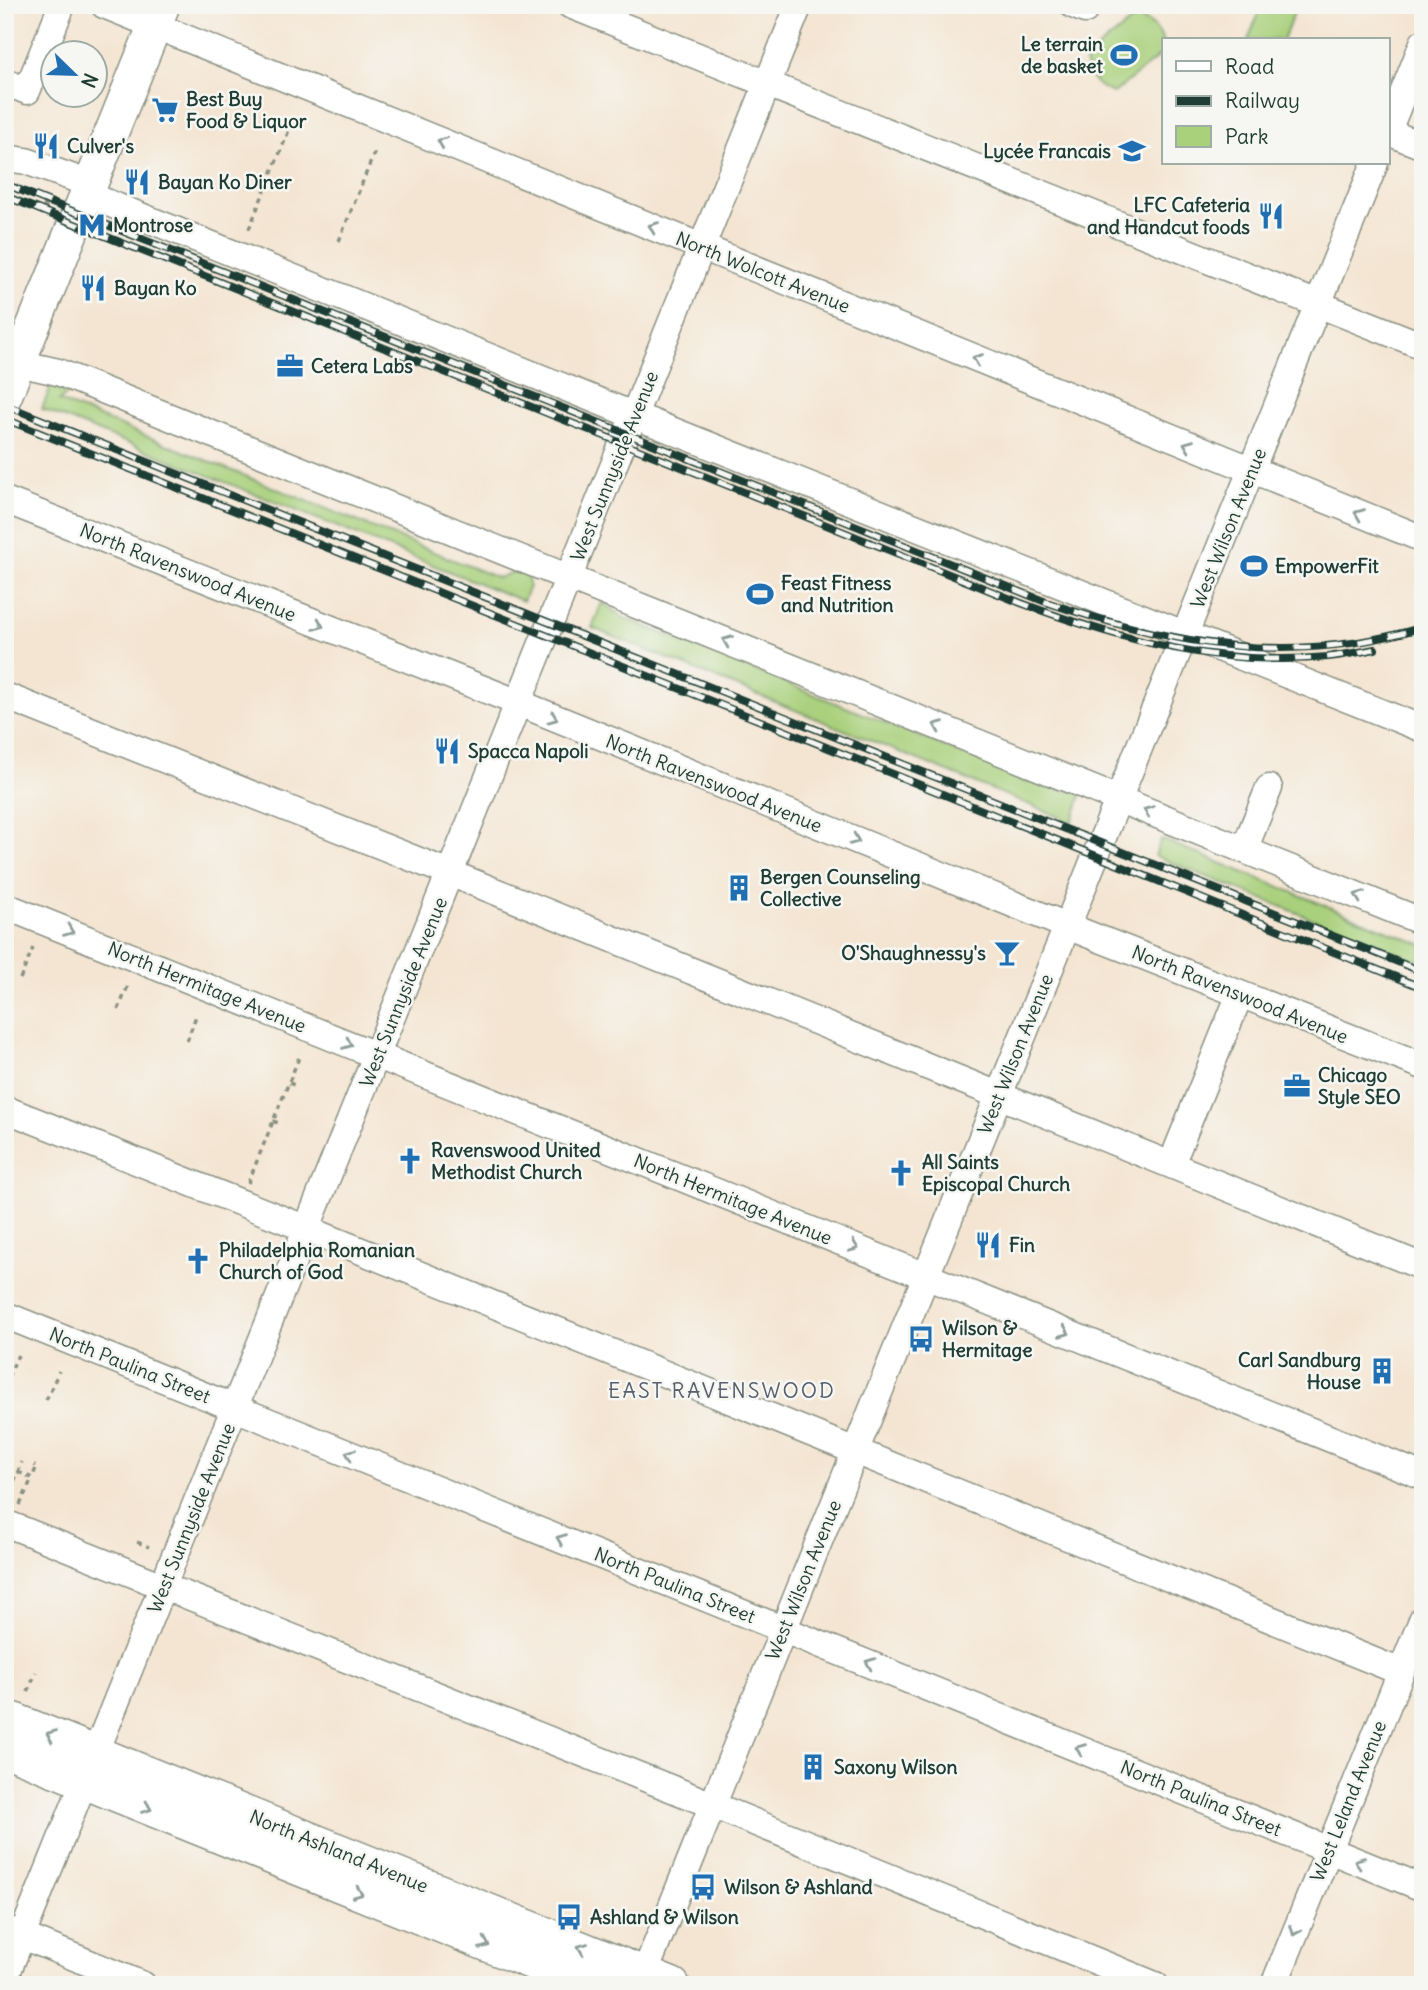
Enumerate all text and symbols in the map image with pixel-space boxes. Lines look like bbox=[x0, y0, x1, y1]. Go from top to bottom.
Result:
place label: Le terrain de basket bbox=[1021, 32, 1104, 78]
north arrow bbox=[38, 38, 108, 108]
legend bbox=[1162, 38, 1390, 164]
sports icon: Le terrain de basket bbox=[1109, 40, 1139, 70]
text: Road bbox=[1225, 53, 1274, 80]
text: N bbox=[76, 70, 103, 91]
place label: Best Buy Food & Liquor bbox=[186, 87, 307, 133]
text: Railway bbox=[1225, 87, 1300, 114]
supermarket icon: Best Buy Food & Liquor bbox=[150, 95, 180, 125]
text: Park bbox=[1225, 123, 1268, 150]
restaurant icon: Culver's bbox=[31, 131, 61, 161]
place label: Culver's bbox=[67, 134, 134, 158]
one-way arrow bbox=[436, 136, 449, 150]
school or university icon: Lycée Francais bbox=[1117, 136, 1147, 166]
place label: Lycée Francais bbox=[983, 139, 1111, 163]
restaurant icon: Bayan Ko Diner bbox=[122, 167, 152, 197]
place label: Bayan Ko Diner bbox=[158, 170, 292, 194]
place label: LFC Cafeteria and Handcut foods bbox=[1087, 193, 1250, 239]
restaurant icon: LFC Cafeteria and Handcut foods bbox=[1256, 201, 1286, 231]
metro station icon: Montrose bbox=[77, 210, 107, 240]
place label: Montrose bbox=[113, 213, 193, 237]
one-way arrow bbox=[647, 222, 659, 236]
street label: North Wolcott Avenue bbox=[672, 226, 854, 318]
restaurant icon: Bayan Ko bbox=[78, 273, 108, 303]
place label: Bayan Ko bbox=[114, 276, 197, 300]
office icon: Cetera Labs bbox=[275, 351, 305, 381]
place label: Cetera Labs bbox=[311, 354, 413, 378]
one-way arrow bbox=[972, 354, 984, 368]
street label: West Sunnyside Avenue bbox=[565, 367, 663, 565]
one-way arrow bbox=[1182, 439, 1194, 453]
street label: West Wilson Avenue bbox=[1185, 444, 1271, 612]
one-way arrow bbox=[1354, 509, 1366, 523]
street label: North Ravenswood Avenue bbox=[76, 518, 300, 626]
sports icon: EmpowerFit bbox=[1239, 551, 1269, 581]
place label: EmpowerFit bbox=[1275, 554, 1379, 578]
place label: Feast Fitness and Nutrition bbox=[781, 571, 893, 617]
sports icon: Feast Fitness and Nutrition bbox=[745, 579, 775, 609]
one-way arrow bbox=[313, 616, 325, 630]
one-way arrow bbox=[721, 635, 734, 649]
one-way arrow bbox=[547, 709, 559, 723]
one-way arrow bbox=[932, 721, 944, 735]
street label: North Ravenswood Avenue bbox=[602, 729, 826, 837]
restaurant icon: Spacca Napoli bbox=[432, 736, 462, 766]
place label: Spacca Napoli bbox=[468, 739, 588, 763]
one-way arrow bbox=[1143, 806, 1155, 820]
one-way arrow bbox=[849, 831, 861, 845]
place label: Bergen Counseling Collective bbox=[760, 865, 921, 911]
building icon: Bergen Counseling Collective bbox=[724, 873, 754, 903]
one-way arrow bbox=[1354, 891, 1366, 905]
street label: West Sunnyside Avenue bbox=[354, 893, 452, 1091]
one-way arrow bbox=[62, 923, 74, 937]
street label: North Hermitage Avenue bbox=[104, 936, 310, 1038]
bar icon: O'Shaughnessy's bbox=[992, 938, 1022, 968]
street label: North Ravenswood Avenue bbox=[1128, 940, 1352, 1048]
place label: O'Shaughnessy's bbox=[841, 941, 986, 965]
street label: West Wilson Avenue bbox=[972, 970, 1058, 1138]
one-way arrow bbox=[341, 1035, 353, 1049]
place label: Chicago Style SEO bbox=[1318, 1063, 1401, 1109]
office icon: Chicago Style SEO bbox=[1282, 1071, 1312, 1101]
place label: Ravenswood United Methodist Church bbox=[431, 1138, 601, 1184]
church icon: Ravenswood United Methodist Church bbox=[395, 1146, 425, 1176]
street label: North Hermitage Avenue bbox=[630, 1148, 836, 1250]
place label: All Saints Episcopal Church bbox=[922, 1150, 1070, 1196]
church icon: All Saints Episcopal Church bbox=[886, 1158, 916, 1188]
restaurant icon: Fin bbox=[973, 1230, 1003, 1260]
place label: Fin bbox=[1009, 1233, 1035, 1257]
place label: Philadelphia Romanian Church of God bbox=[219, 1238, 415, 1284]
one-way arrow bbox=[848, 1239, 860, 1253]
church icon: Philadelphia Romanian Church of God bbox=[183, 1246, 213, 1276]
place label: Wilson & Hermitage bbox=[942, 1316, 1032, 1362]
street label: North Paulina Street bbox=[46, 1322, 214, 1408]
bus stop icon: Wilson & Hermitage bbox=[906, 1324, 936, 1354]
one-way arrow bbox=[1059, 1324, 1071, 1338]
place label: Carl Sandburg House bbox=[1238, 1348, 1361, 1394]
building icon: Carl Sandburg House bbox=[1367, 1356, 1397, 1386]
district label: EAST RAVENSWOOD bbox=[608, 1377, 836, 1404]
street label: West Sunnyside Avenue bbox=[142, 1419, 240, 1617]
one-way arrow bbox=[345, 1449, 357, 1463]
street label: West Wilson Avenue bbox=[760, 1496, 846, 1664]
one-way arrow bbox=[556, 1534, 568, 1548]
street label: North Paulina Street bbox=[591, 1542, 759, 1628]
one-way arrow bbox=[864, 1658, 876, 1672]
street label: West Leland Avenue bbox=[1305, 1717, 1391, 1885]
one-way arrow bbox=[46, 1729, 58, 1743]
one-way arrow bbox=[1075, 1743, 1088, 1757]
building icon: Saxony Wilson bbox=[798, 1752, 828, 1782]
place label: Saxony Wilson bbox=[834, 1755, 957, 1779]
street label: North Paulina Street bbox=[1117, 1755, 1285, 1841]
one-way arrow bbox=[140, 1800, 152, 1814]
street label: North Ashland Avenue bbox=[246, 1804, 432, 1898]
one-way arrow bbox=[1354, 1857, 1366, 1871]
bus stop icon: Wilson & Ashland bbox=[688, 1872, 718, 1902]
place label: Wilson & Ashland bbox=[724, 1875, 873, 1899]
one-way arrow bbox=[351, 1884, 363, 1898]
bus stop icon: Ashland & Wilson bbox=[554, 1902, 584, 1932]
place label: Ashland & Wilson bbox=[590, 1905, 739, 1929]
one-way arrow bbox=[1290, 1924, 1304, 1936]
one-way arrow bbox=[479, 1935, 491, 1949]
one-way arrow bbox=[576, 1943, 588, 1957]

